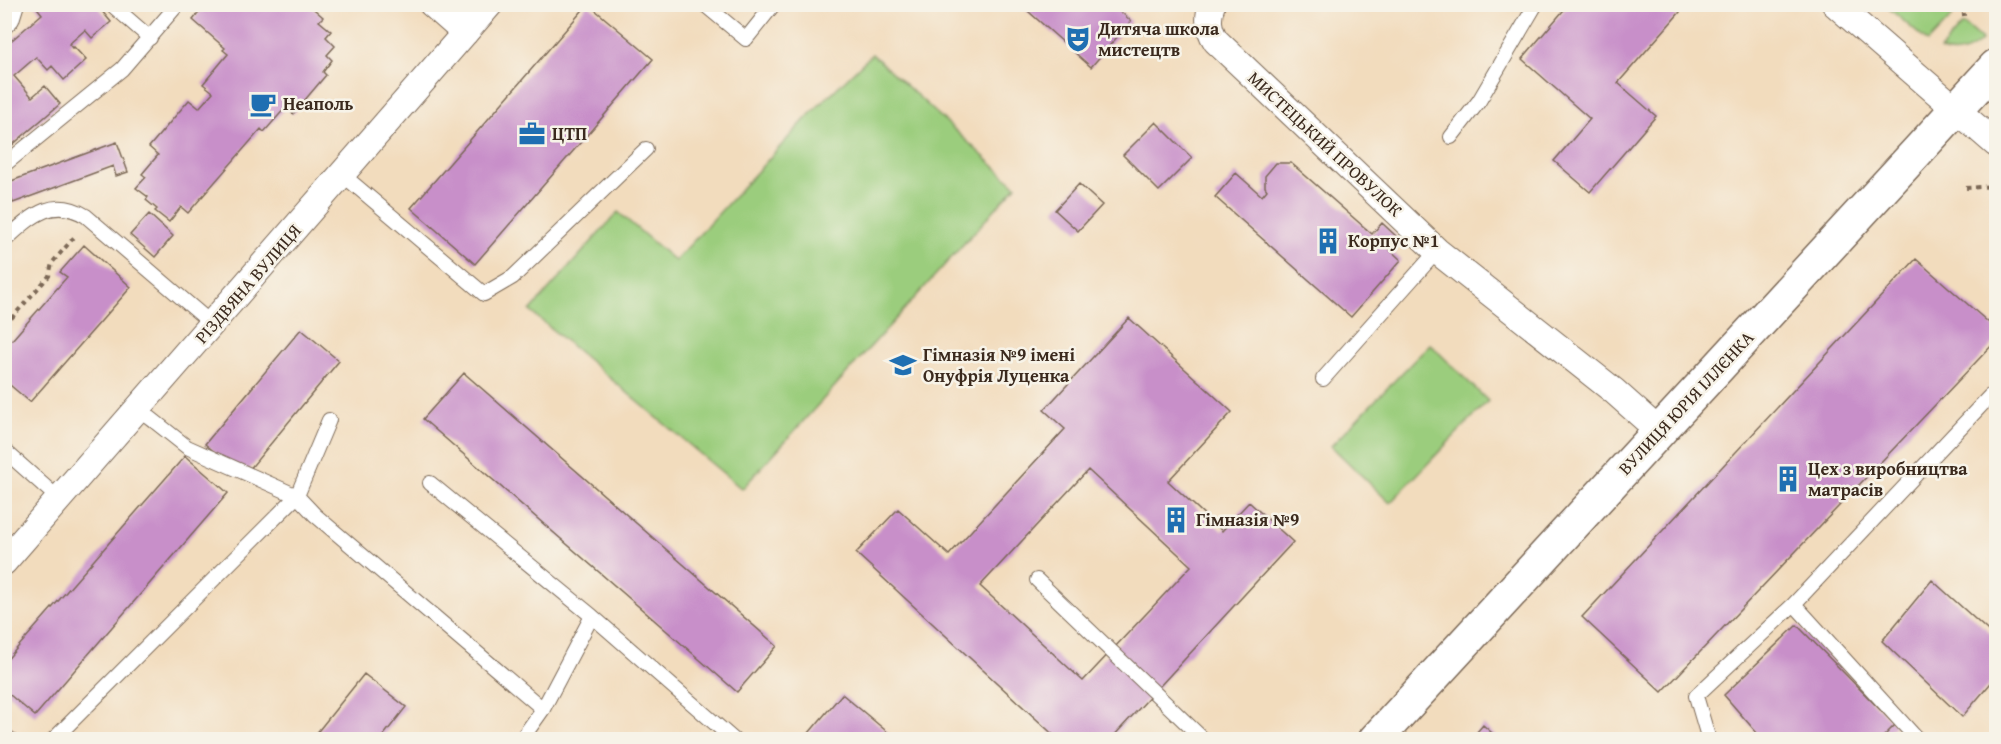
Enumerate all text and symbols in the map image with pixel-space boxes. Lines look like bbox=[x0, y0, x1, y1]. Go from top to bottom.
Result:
place label: Дитяча школа мистецтв bbox=[1097, 15, 1220, 63]
theatre icon: Дитяча школа мистецтв bbox=[1063, 24, 1093, 54]
street label: МИСТЕЦЬКИЙ ПРОВУЛОК bbox=[1242, 65, 1409, 223]
cafe icon: Неаполь bbox=[248, 89, 278, 119]
place label: Неаполь bbox=[283, 90, 354, 117]
office icon: ЦТП bbox=[517, 119, 547, 149]
place label: ЦТП bbox=[552, 120, 587, 147]
street label: РІЗДВЯНА ВУЛИЦЯ bbox=[188, 218, 307, 349]
building icon: Корпус №1 bbox=[1313, 226, 1343, 256]
place label: Корпус №1 bbox=[1348, 227, 1439, 254]
street label: ВУЛИЦЯ ЮРІЯ ІЛЛЄНКА bbox=[1612, 325, 1760, 481]
place label: Гімназія №9 імені Онуфрія Луценка bbox=[923, 341, 1075, 389]
school or university icon: Гімназія №9 імені Онуфрія Луценка bbox=[888, 350, 918, 380]
place label: Цех з виробництва матрасів bbox=[1808, 455, 1968, 503]
building icon: Цех з виробництва матрасів bbox=[1773, 464, 1803, 494]
building icon: Гімназія №9 bbox=[1161, 505, 1191, 535]
place label: Гімназія №9 bbox=[1196, 506, 1299, 533]

